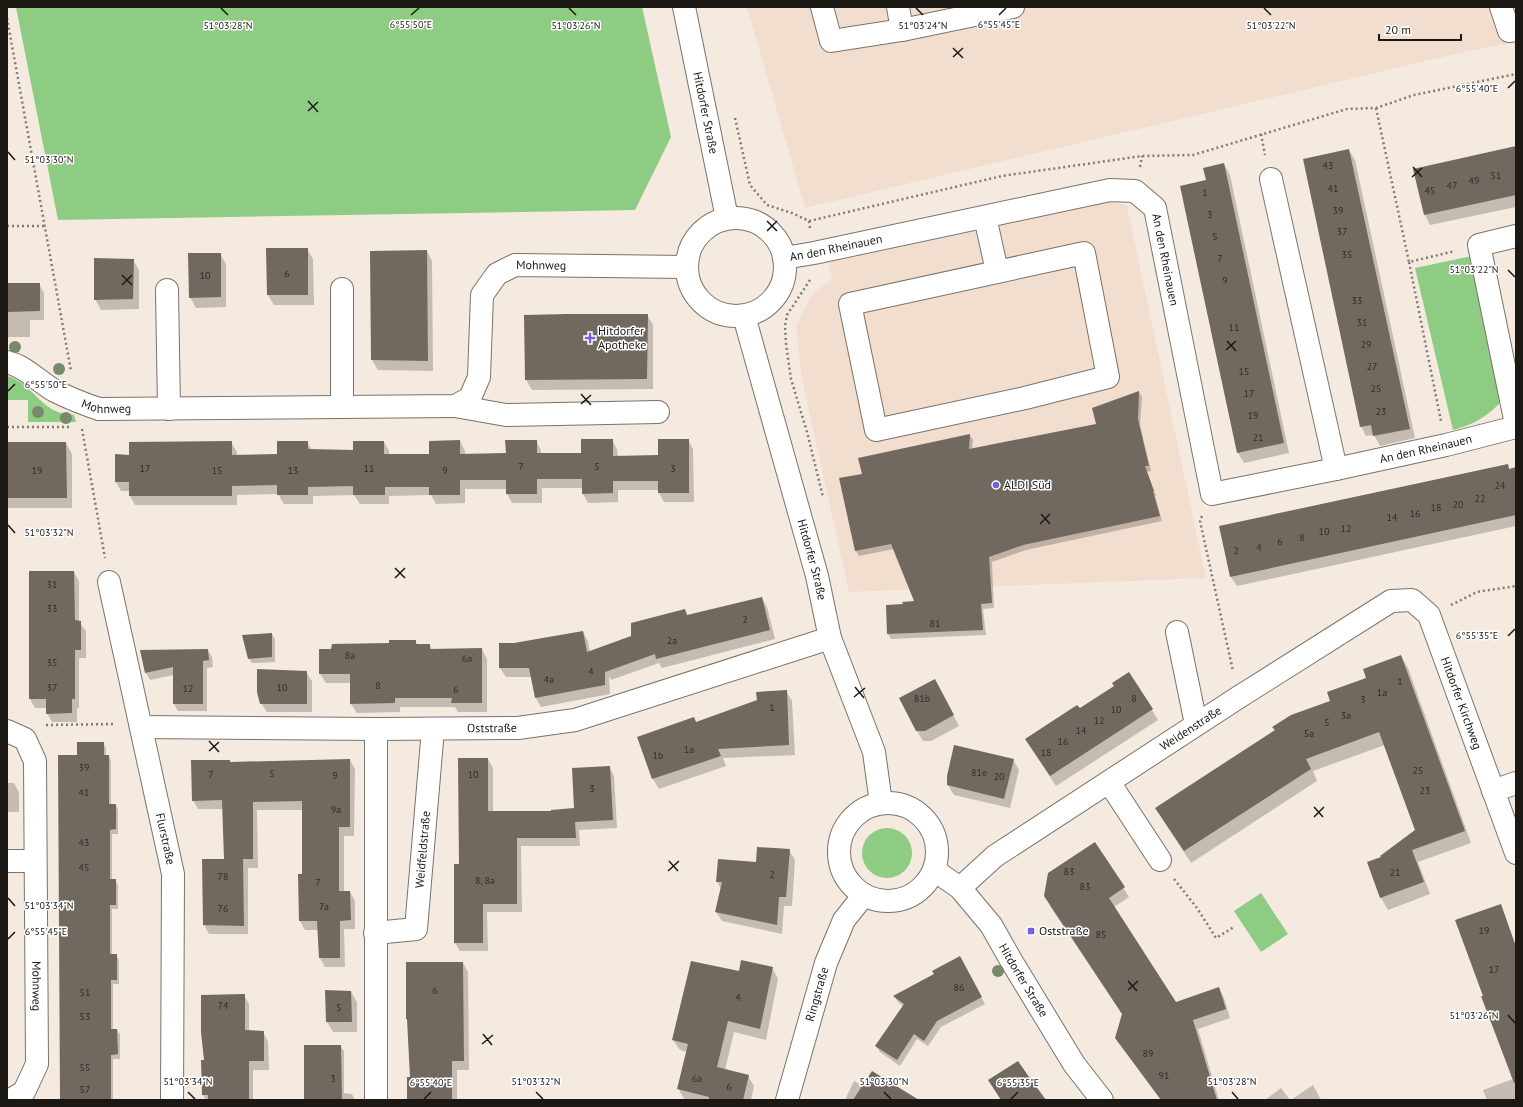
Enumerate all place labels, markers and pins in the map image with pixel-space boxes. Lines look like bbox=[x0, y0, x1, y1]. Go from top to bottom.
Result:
place label: Hitdorfer Apotheke bbox=[598, 323, 646, 352]
marker: Hitdorfer Apotheke bbox=[585, 333, 595, 343]
place label: ALDI Süd bbox=[1004, 477, 1051, 492]
marker: ALDI Süd bbox=[991, 480, 1001, 490]
place label: Oststraße bbox=[1039, 923, 1089, 938]
marker: Oststraße bbox=[1026, 926, 1036, 936]

